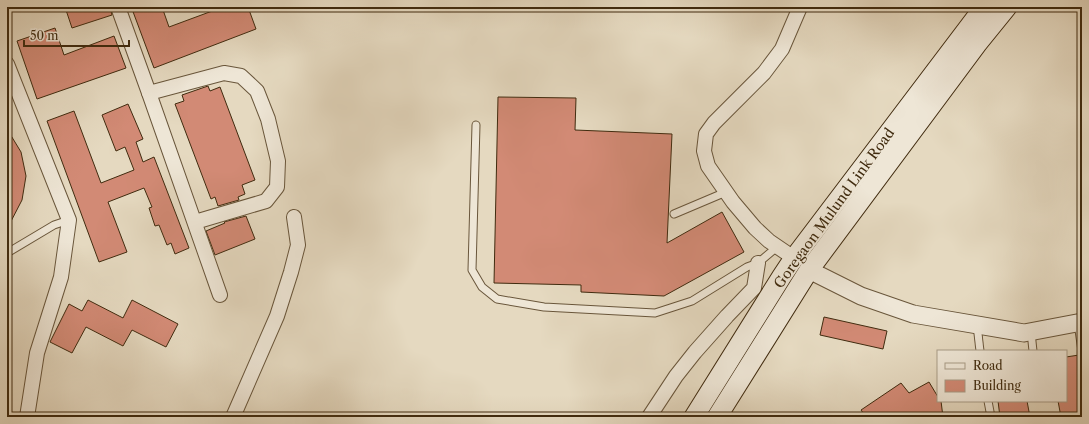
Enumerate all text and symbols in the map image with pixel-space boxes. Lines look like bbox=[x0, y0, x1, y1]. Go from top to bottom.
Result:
scale bar bbox=[24, 22, 129, 48]
text: 50 m bbox=[30, 28, 59, 43]
street label: Goregaon Mulund Link Road bbox=[770, 124, 899, 292]
legend bbox=[937, 350, 1067, 402]
text: Road bbox=[973, 358, 1003, 373]
text: Building bbox=[973, 378, 1021, 393]

